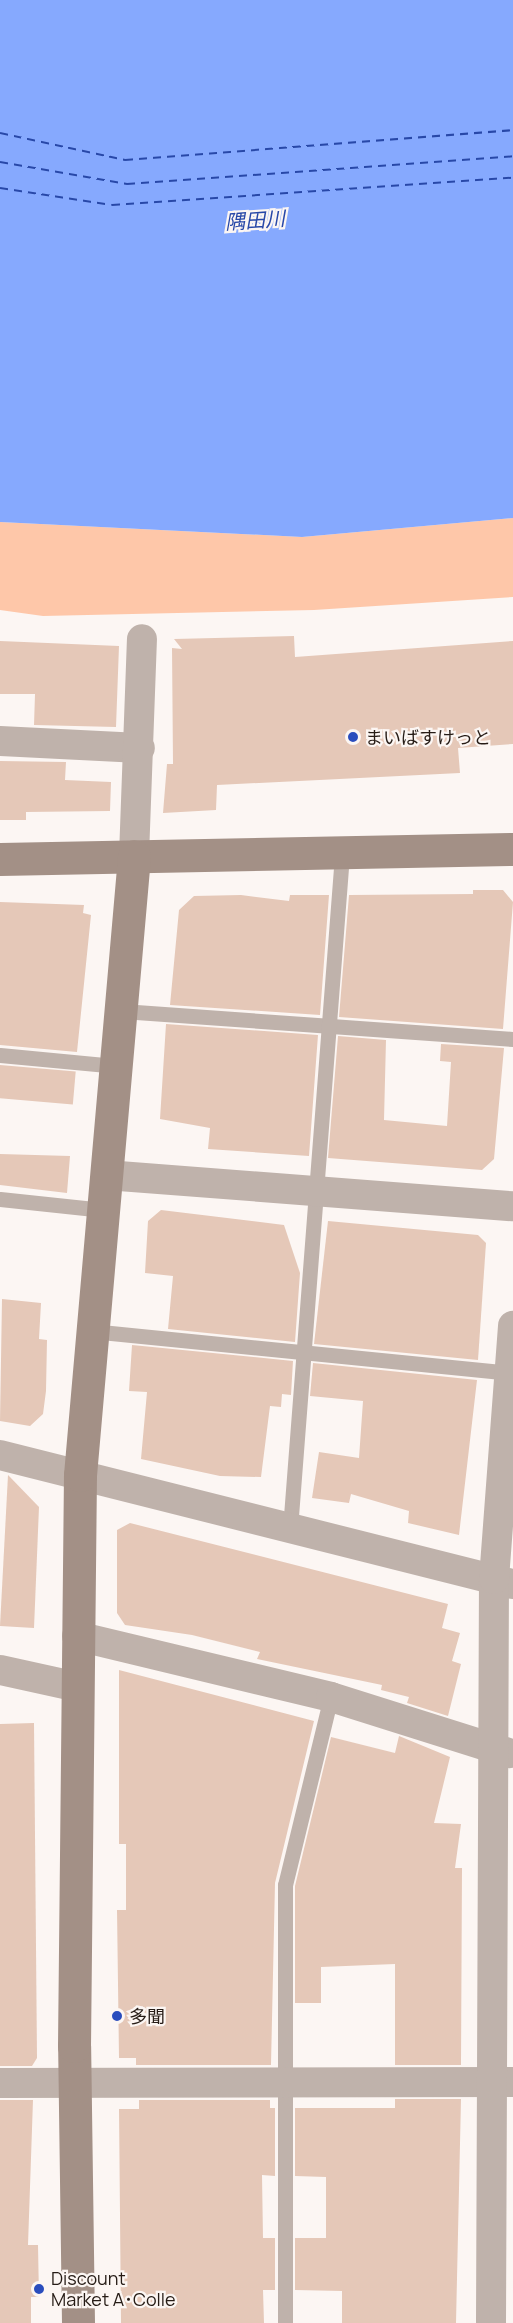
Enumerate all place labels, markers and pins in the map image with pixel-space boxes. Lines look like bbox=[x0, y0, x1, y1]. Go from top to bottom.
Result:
place label: まいばすけっと bbox=[365, 726, 491, 748]
marker: まいばすけっと bbox=[346, 730, 360, 744]
place label: 多聞 bbox=[129, 2005, 165, 2027]
marker: 多聞 bbox=[110, 2009, 124, 2023]
place label: Discount Market A･Colle bbox=[51, 2268, 176, 2310]
marker: Discount Market A･Colle bbox=[32, 2282, 46, 2296]

